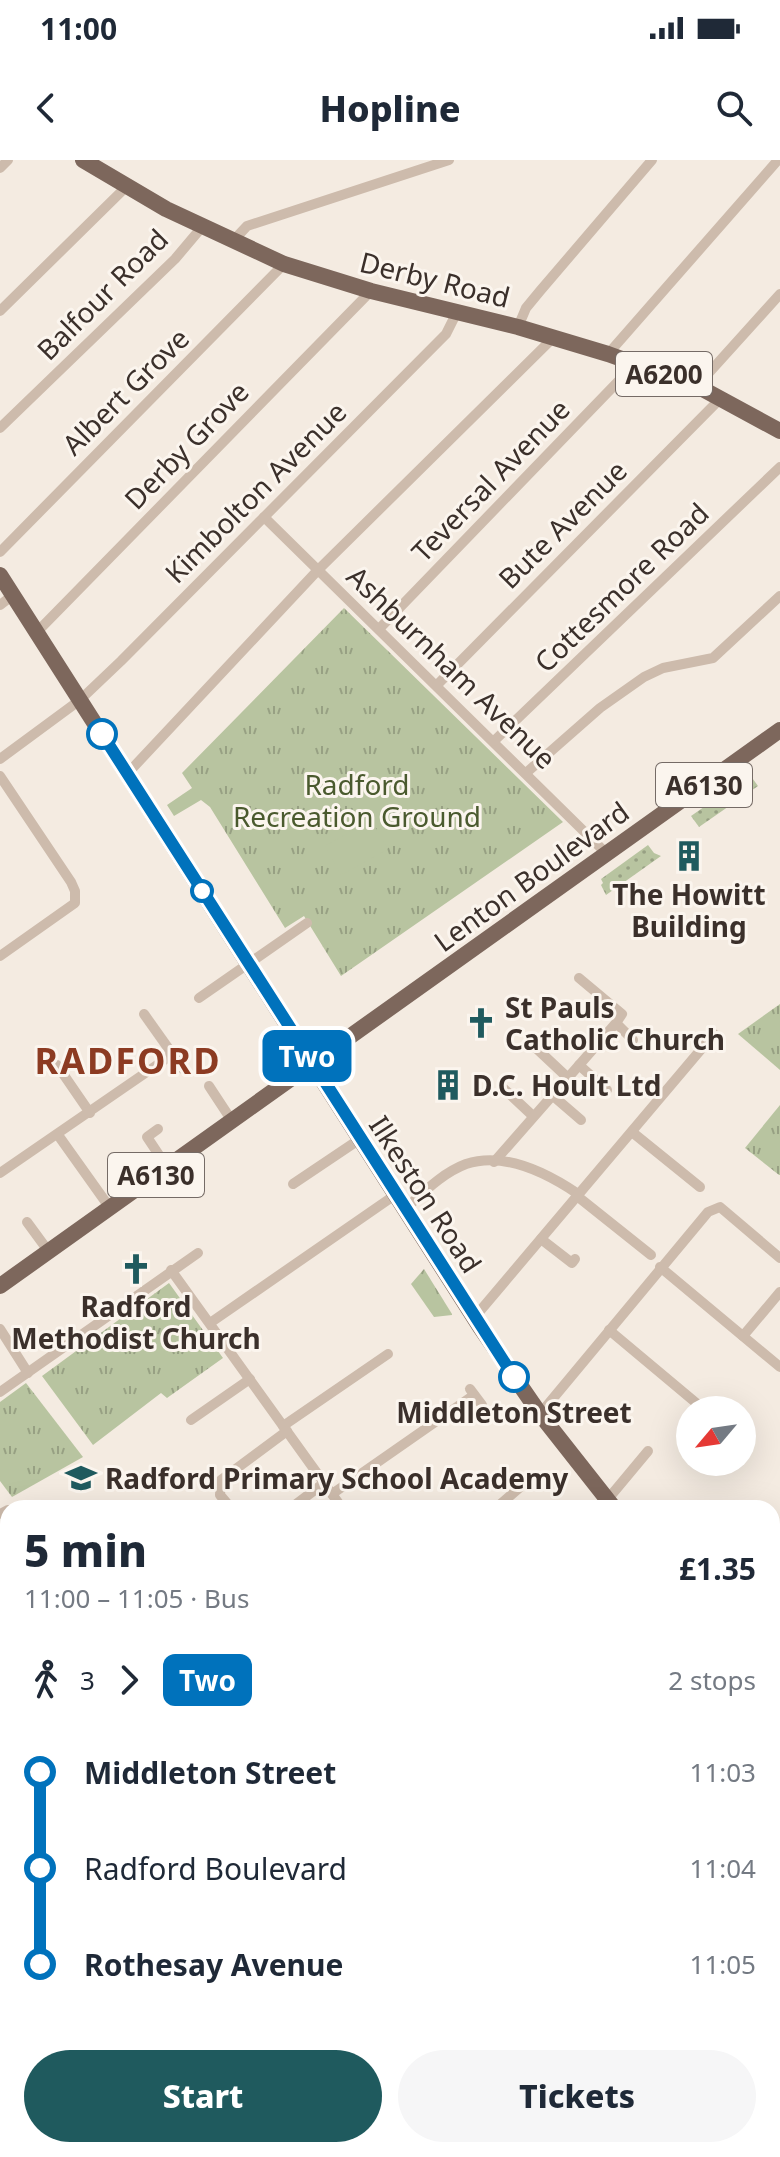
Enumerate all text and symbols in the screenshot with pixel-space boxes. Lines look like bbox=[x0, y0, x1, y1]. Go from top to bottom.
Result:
text: 11:00 bbox=[40, 8, 117, 49]
text: Hopline bbox=[319, 84, 461, 133]
icon: back bbox=[24, 86, 68, 130]
icon: search bbox=[712, 86, 756, 130]
street label: Balfour Road bbox=[28, 220, 176, 368]
street label: Derby Road bbox=[356, 242, 514, 316]
street label: Albert Grove bbox=[53, 319, 197, 463]
road number: A6200 bbox=[616, 352, 712, 396]
street label: Derby Grove bbox=[115, 373, 257, 517]
street label: Teversal Avenue bbox=[403, 390, 577, 570]
street label: Kimbolton Avenue bbox=[156, 393, 354, 591]
street label: Bute Avenue bbox=[490, 452, 634, 596]
street label: Cottesmore Road bbox=[526, 494, 716, 680]
street label: Ashburnham Avenue bbox=[339, 557, 565, 777]
unlabelled marker bbox=[87, 719, 117, 749]
road number: A6130 bbox=[656, 763, 752, 807]
park label: Radford Recreation Ground bbox=[233, 765, 481, 835]
street label: Lenton Boulevard bbox=[426, 792, 636, 960]
building icon: The Howitt Building bbox=[672, 839, 706, 873]
place label: The Howitt Building bbox=[612, 875, 766, 945]
unlabelled marker bbox=[191, 880, 213, 902]
place label: St Pauls Catholic Church bbox=[505, 988, 725, 1058]
church icon: St Pauls Catholic Church bbox=[464, 1006, 498, 1040]
line badge: Two bbox=[261, 1030, 353, 1082]
district label: RADFORD bbox=[34, 1036, 222, 1085]
text: Two bbox=[278, 1037, 336, 1075]
place label: D.C. Hoult Ltd bbox=[472, 1066, 661, 1104]
building icon: D.C. Hoult Ltd bbox=[431, 1068, 465, 1102]
street label: Ilkeston Road bbox=[361, 1108, 491, 1280]
road number: A6130 bbox=[108, 1153, 204, 1197]
church icon: Radford Methodist Church bbox=[119, 1252, 153, 1286]
place label: Radford Methodist Church bbox=[11, 1287, 261, 1357]
marker: Middleton Street bbox=[499, 1362, 529, 1392]
place label: Middleton Street bbox=[396, 1393, 632, 1431]
north arrow bbox=[676, 1396, 756, 1476]
map controls bbox=[676, 1396, 756, 1476]
place label: Radford Primary School Academy bbox=[105, 1459, 568, 1497]
school or university icon: Radford Primary School Academy bbox=[64, 1461, 98, 1495]
text: 5 min bbox=[24, 1520, 147, 1580]
text: £1.35 bbox=[679, 1548, 756, 1589]
text: 11:00 – 11:05 · Bus bbox=[24, 1580, 249, 1616]
icon: walk bbox=[24, 1658, 68, 1702]
icon: forward bbox=[107, 1658, 151, 1702]
text: Two bbox=[179, 1661, 236, 1699]
text: 3 bbox=[80, 1662, 95, 1698]
text: 2 stops bbox=[668, 1662, 756, 1698]
text: Middleton Street bbox=[84, 1752, 336, 1793]
text: 11:03 bbox=[690, 1754, 756, 1790]
text: Radford Boulevard bbox=[84, 1848, 347, 1889]
text: 11:04 bbox=[690, 1850, 756, 1886]
text: Rothesay Avenue bbox=[84, 1944, 344, 1985]
text: 11:05 bbox=[690, 1946, 756, 1982]
button: Start bbox=[24, 2050, 382, 2142]
button: Tickets bbox=[398, 2050, 756, 2142]

